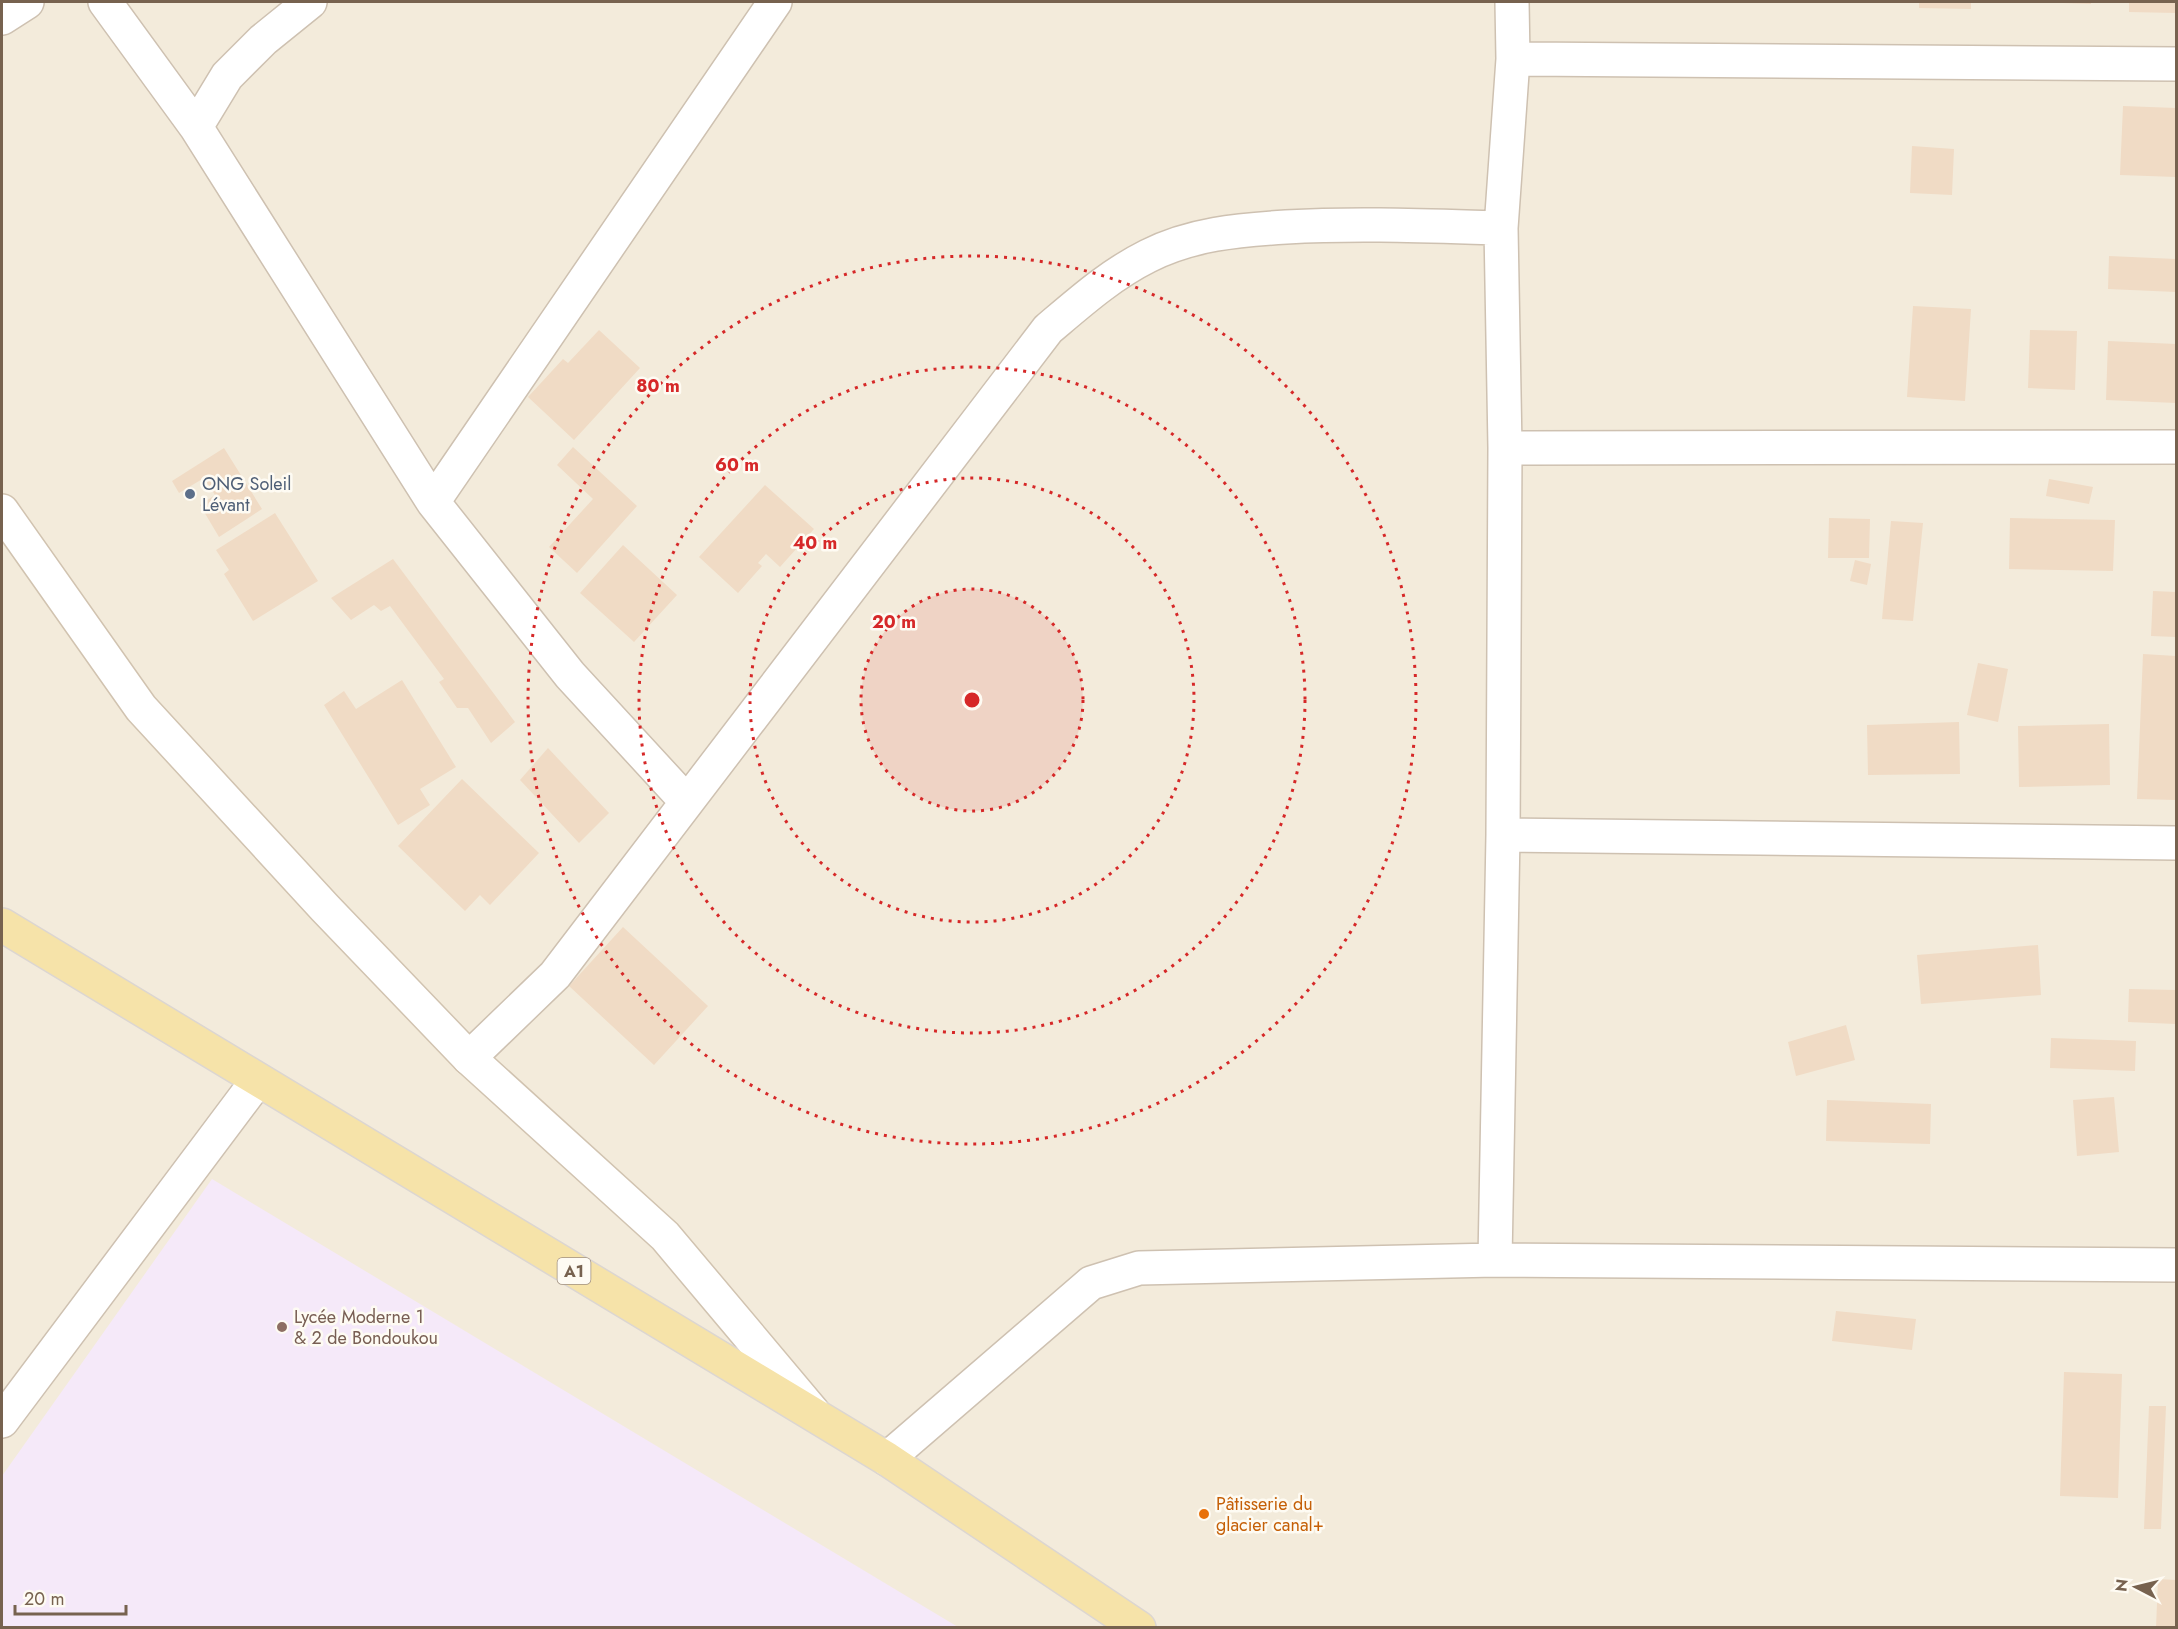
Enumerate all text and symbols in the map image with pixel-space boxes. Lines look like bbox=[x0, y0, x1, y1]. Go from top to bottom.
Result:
text: 80 m bbox=[636, 373, 680, 399]
text: 60 m bbox=[715, 452, 759, 478]
place label: ONG Soleil Lévant bbox=[202, 471, 291, 518]
marker: ONG Soleil Lévant bbox=[183, 487, 197, 501]
text: 40 m bbox=[793, 530, 837, 556]
text: 20 m bbox=[872, 609, 916, 635]
centre of rings bbox=[962, 690, 982, 710]
road number: A1 bbox=[558, 1258, 590, 1284]
place label: Lycée Moderne 1 & 2 de Bondoukou bbox=[294, 1304, 438, 1351]
marker: Lycée Moderne 1 & 2 de Bondoukou bbox=[275, 1320, 289, 1334]
place label: Pâtisserie du glacier canal+ bbox=[1216, 1491, 1324, 1538]
marker: Pâtisserie du glacier canal+ bbox=[1197, 1507, 1211, 1521]
north arrow bbox=[2106, 1557, 2166, 1617]
scale bar bbox=[15, 1578, 126, 1616]
text: N bbox=[2109, 1578, 2134, 1593]
text: 20 m bbox=[24, 1586, 64, 1612]

